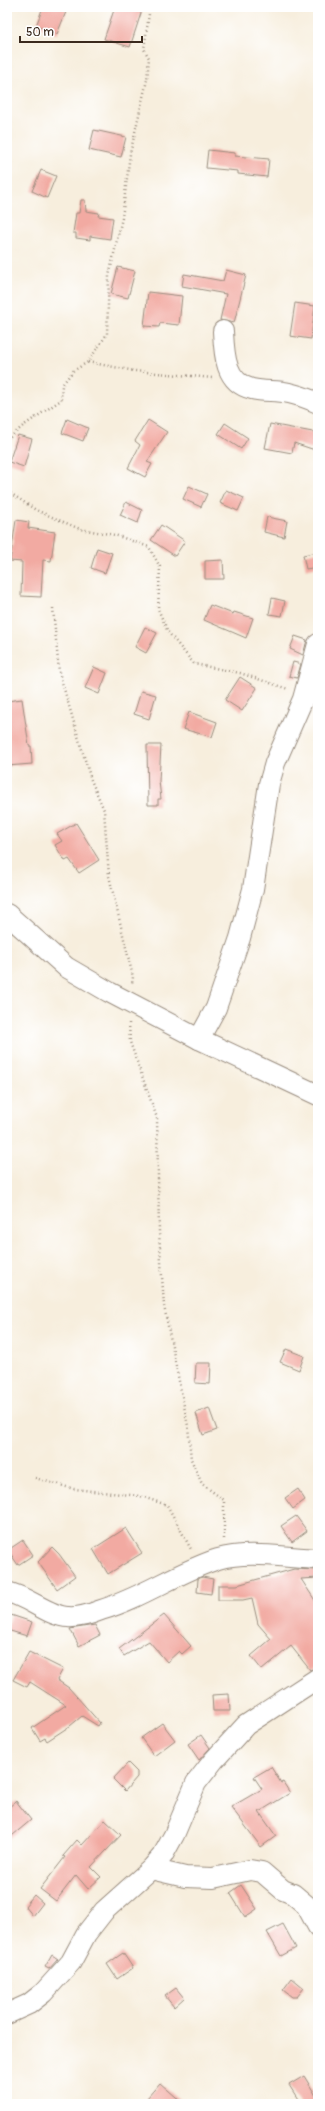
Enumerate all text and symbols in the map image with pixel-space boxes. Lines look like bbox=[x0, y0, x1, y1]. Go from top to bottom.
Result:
scale bar bbox=[20, 18, 142, 44]
text: 50 m bbox=[26, 25, 54, 40]

